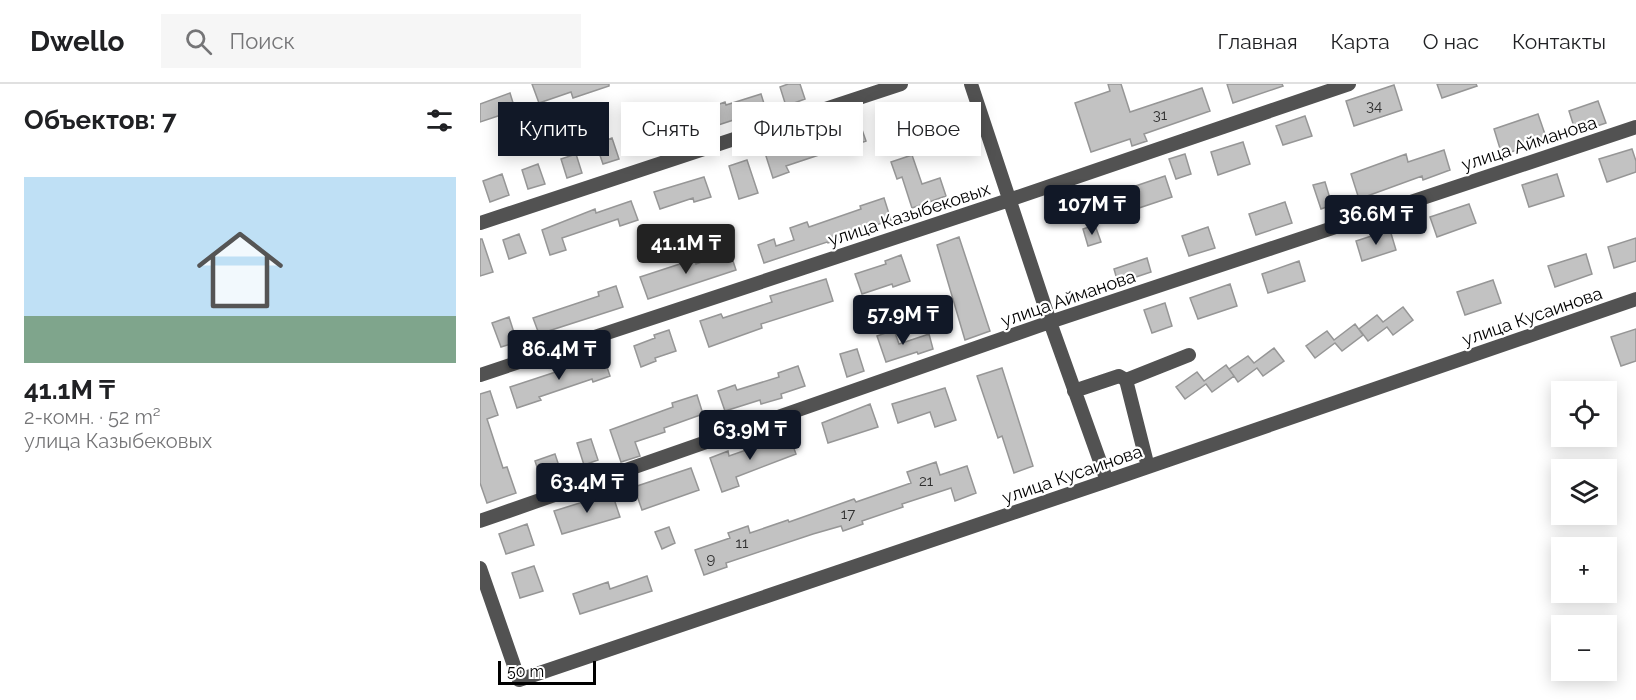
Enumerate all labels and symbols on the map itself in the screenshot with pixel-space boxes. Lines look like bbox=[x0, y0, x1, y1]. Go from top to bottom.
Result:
house number: 34 bbox=[1366, 97, 1382, 115]
house number: 31 bbox=[1153, 106, 1168, 124]
street label: улица Айманова bbox=[1459, 111, 1599, 175]
street label: улица Казыбековых bbox=[825, 178, 993, 250]
pin: 107M ₸ bbox=[1043, 185, 1141, 236]
pin: 36.6M ₸ bbox=[1321, 195, 1431, 246]
pin: 41.1M ₸ bbox=[631, 224, 741, 275]
street label: улица Айманова bbox=[998, 265, 1138, 331]
street label: улица Кусаинова bbox=[1459, 282, 1605, 350]
pin: 57.9M ₸ bbox=[848, 295, 958, 346]
pin: 86.4M ₸ bbox=[504, 330, 614, 381]
pin: 63.9M ₸ bbox=[695, 410, 805, 461]
street label: улица Кусаинова bbox=[999, 440, 1145, 508]
pin: 63.4M ₸ bbox=[532, 463, 642, 514]
house number: 21 bbox=[919, 472, 934, 490]
house number: 17 bbox=[841, 505, 855, 523]
house number: 11 bbox=[736, 534, 749, 552]
house number: 9 bbox=[707, 550, 716, 568]
scale bar bbox=[498, 658, 596, 686]

